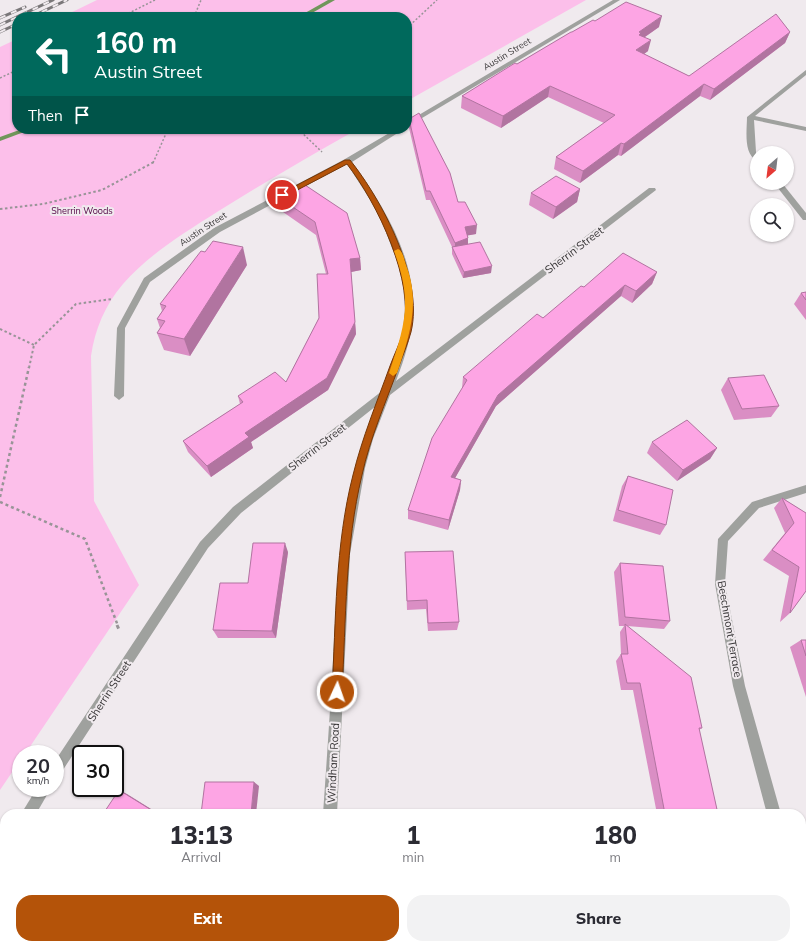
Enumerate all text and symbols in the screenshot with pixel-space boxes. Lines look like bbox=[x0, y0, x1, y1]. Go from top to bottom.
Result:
text: 160 m bbox=[94, 25, 177, 60]
icon: left bbox=[28, 28, 80, 80]
street label: Austin Street bbox=[481, 35, 533, 72]
text: Austin Street bbox=[94, 60, 202, 83]
icon: arrive bbox=[71, 104, 93, 126]
text: Then bbox=[28, 106, 63, 125]
north arrow bbox=[750, 146, 794, 190]
map controls bbox=[750, 146, 794, 242]
pin bbox=[265, 178, 299, 212]
icon: arrive bbox=[271, 184, 293, 206]
button: search bbox=[750, 198, 794, 242]
park label: Sherrin Woods bbox=[51, 205, 113, 216]
street label: Austin Street bbox=[177, 209, 228, 248]
street label: Sherrin Street bbox=[542, 223, 606, 277]
street label: Sherrin Street bbox=[285, 420, 349, 474]
street label: Beechmont Terrace bbox=[715, 579, 745, 679]
street label: Sherrin Street bbox=[84, 658, 134, 724]
position arrow bbox=[316, 671, 358, 713]
street label: Windham Road bbox=[324, 722, 342, 804]
speed limit sign: 30 bbox=[72, 745, 124, 797]
text: 20 bbox=[26, 753, 50, 778]
text: km/h bbox=[27, 774, 49, 787]
text: 13:13 bbox=[169, 820, 233, 850]
text: 1 bbox=[406, 820, 421, 850]
text: 180 bbox=[594, 820, 637, 850]
text: Arrival bbox=[181, 849, 221, 865]
text: min bbox=[402, 849, 424, 865]
text: m bbox=[609, 849, 621, 865]
button: Exit bbox=[16, 895, 399, 941]
button: Share bbox=[407, 895, 790, 941]

